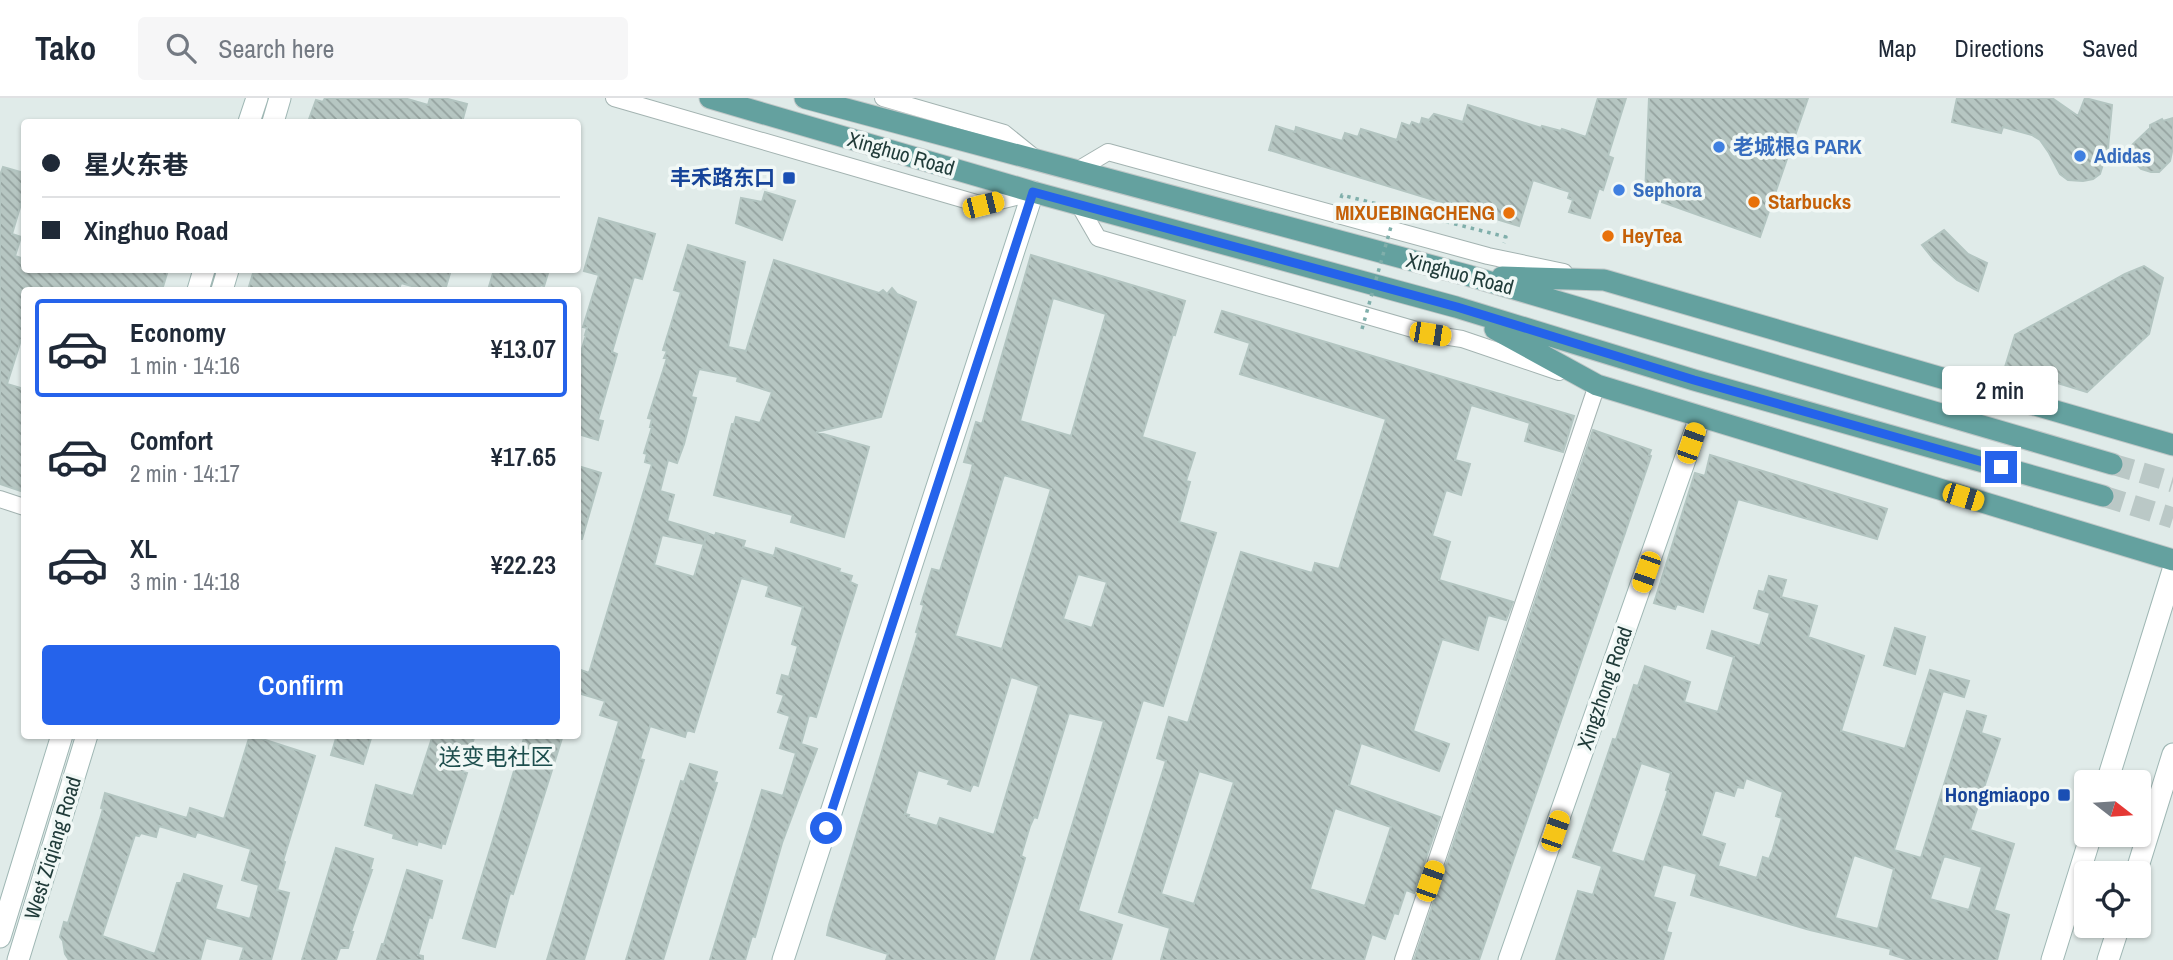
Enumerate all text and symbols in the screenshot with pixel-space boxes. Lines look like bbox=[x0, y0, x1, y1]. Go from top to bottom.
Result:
search box bbox=[138, 17, 628, 80]
text: Tako bbox=[35, 26, 96, 70]
icon: search bbox=[162, 29, 200, 67]
text: Search here bbox=[218, 31, 334, 66]
text: Map bbox=[1878, 32, 1916, 64]
text: Directions bbox=[1954, 32, 2044, 64]
text: Saved bbox=[2082, 32, 2138, 64]
street label: Xinghuo Road bbox=[844, 124, 958, 183]
place label: 老城根G PARK bbox=[1733, 132, 1862, 161]
marker: 老城根G PARK bbox=[1711, 139, 1727, 155]
place label: Adidas bbox=[2094, 141, 2151, 170]
text: 星火东巷 bbox=[84, 147, 188, 182]
marker: Adidas bbox=[2072, 148, 2088, 164]
place label: 丰禾路东口 bbox=[670, 163, 775, 192]
marker: 丰禾路东口 bbox=[781, 170, 797, 186]
place label: Sephora bbox=[1633, 175, 1702, 204]
marker: Sephora bbox=[1611, 182, 1627, 198]
place label: Starbucks bbox=[1768, 187, 1851, 216]
car bbox=[961, 190, 1006, 220]
marker: Starbucks bbox=[1746, 194, 1762, 210]
place label: MIXUEBINGCHENG bbox=[1335, 198, 1495, 227]
marker: MIXUEBINGCHENG bbox=[1501, 205, 1517, 221]
text: Xinghuo Road bbox=[84, 213, 229, 248]
place label: HeyTea bbox=[1622, 221, 1682, 250]
marker: HeyTea bbox=[1600, 228, 1616, 244]
street label: Xinghuo Road bbox=[1403, 245, 1517, 302]
text: Economy bbox=[130, 315, 226, 350]
icon: car bbox=[46, 317, 109, 380]
car bbox=[1408, 320, 1453, 348]
text: ¥13.07 bbox=[491, 331, 556, 366]
text: 1 min · 14:16 bbox=[130, 350, 240, 381]
callout: 2 min bbox=[1943, 366, 2059, 414]
text: 2 min bbox=[1976, 375, 2024, 406]
car bbox=[1675, 420, 1708, 466]
text: Comfort bbox=[130, 423, 213, 458]
icon: car bbox=[46, 425, 109, 488]
text: ¥17.65 bbox=[491, 439, 556, 474]
route end bbox=[1985, 451, 2017, 483]
text: 2 min · 14:17 bbox=[130, 458, 240, 489]
car bbox=[1940, 481, 1987, 513]
text: XL bbox=[130, 531, 157, 566]
icon: car bbox=[46, 533, 109, 596]
text: ¥22.23 bbox=[491, 547, 556, 582]
car bbox=[1630, 549, 1663, 595]
text: 3 min · 14:18 bbox=[130, 566, 240, 597]
street label: Xingzhong Road bbox=[1570, 622, 1639, 753]
button: Confirm bbox=[42, 645, 560, 725]
district label: 送变电社区 bbox=[439, 741, 554, 772]
north arrow bbox=[2074, 770, 2151, 847]
map controls bbox=[2074, 770, 2151, 938]
street label: West Ziqiang Road bbox=[17, 773, 88, 923]
place label: Hongmiaopo bbox=[1945, 780, 2050, 809]
marker: Hongmiaopo bbox=[2056, 787, 2072, 803]
car bbox=[1539, 808, 1572, 854]
route start bbox=[810, 812, 842, 844]
car bbox=[1414, 858, 1447, 904]
button: locate bbox=[2074, 861, 2151, 938]

